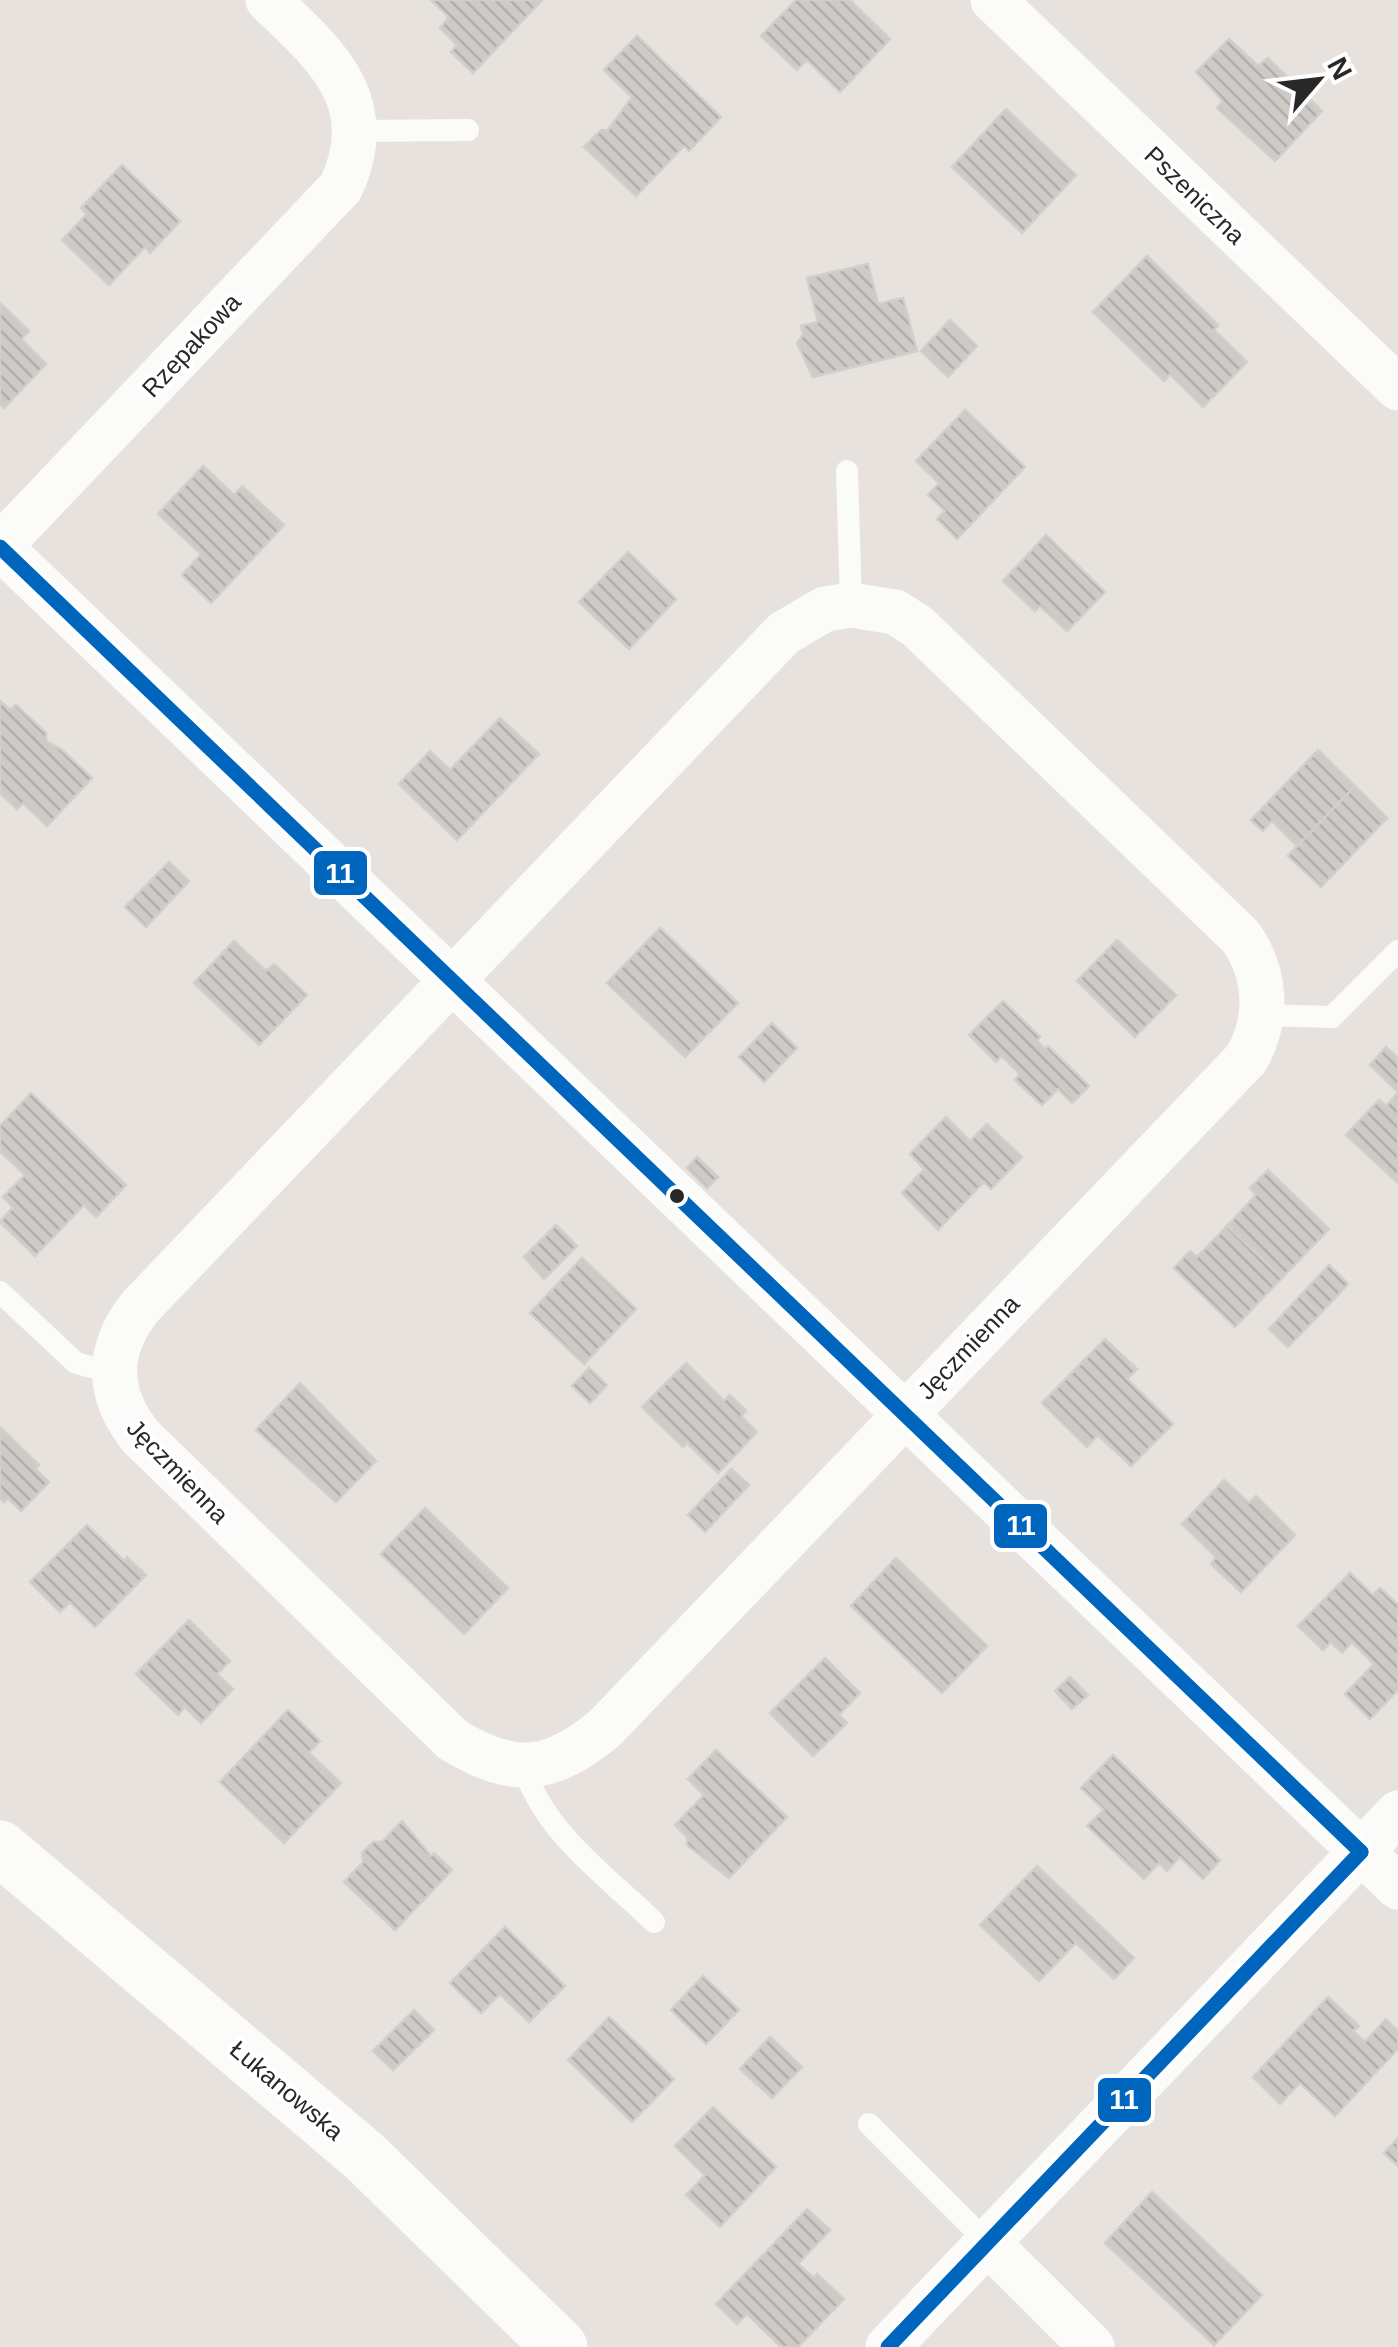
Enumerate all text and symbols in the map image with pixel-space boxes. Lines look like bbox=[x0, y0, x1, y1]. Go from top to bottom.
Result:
north arrow bbox=[1268, 30, 1368, 130]
text: N bbox=[1321, 52, 1358, 85]
street label: Pszeniczna bbox=[1139, 141, 1251, 250]
street label: Rzepakowa bbox=[136, 288, 246, 402]
line badge: 11 bbox=[312, 849, 369, 897]
text: 11 bbox=[325, 858, 355, 889]
unlabelled marker bbox=[667, 1186, 687, 1206]
street label: Jęczmienna bbox=[912, 1289, 1024, 1405]
street label: Jęczmienna bbox=[122, 1413, 234, 1529]
line badge: 11 bbox=[992, 1502, 1049, 1550]
text: 11 bbox=[1006, 1510, 1036, 1541]
street label: Łukanowska bbox=[225, 2035, 349, 2145]
line badge: 11 bbox=[1096, 2076, 1153, 2124]
text: 11 bbox=[1109, 2084, 1139, 2115]

